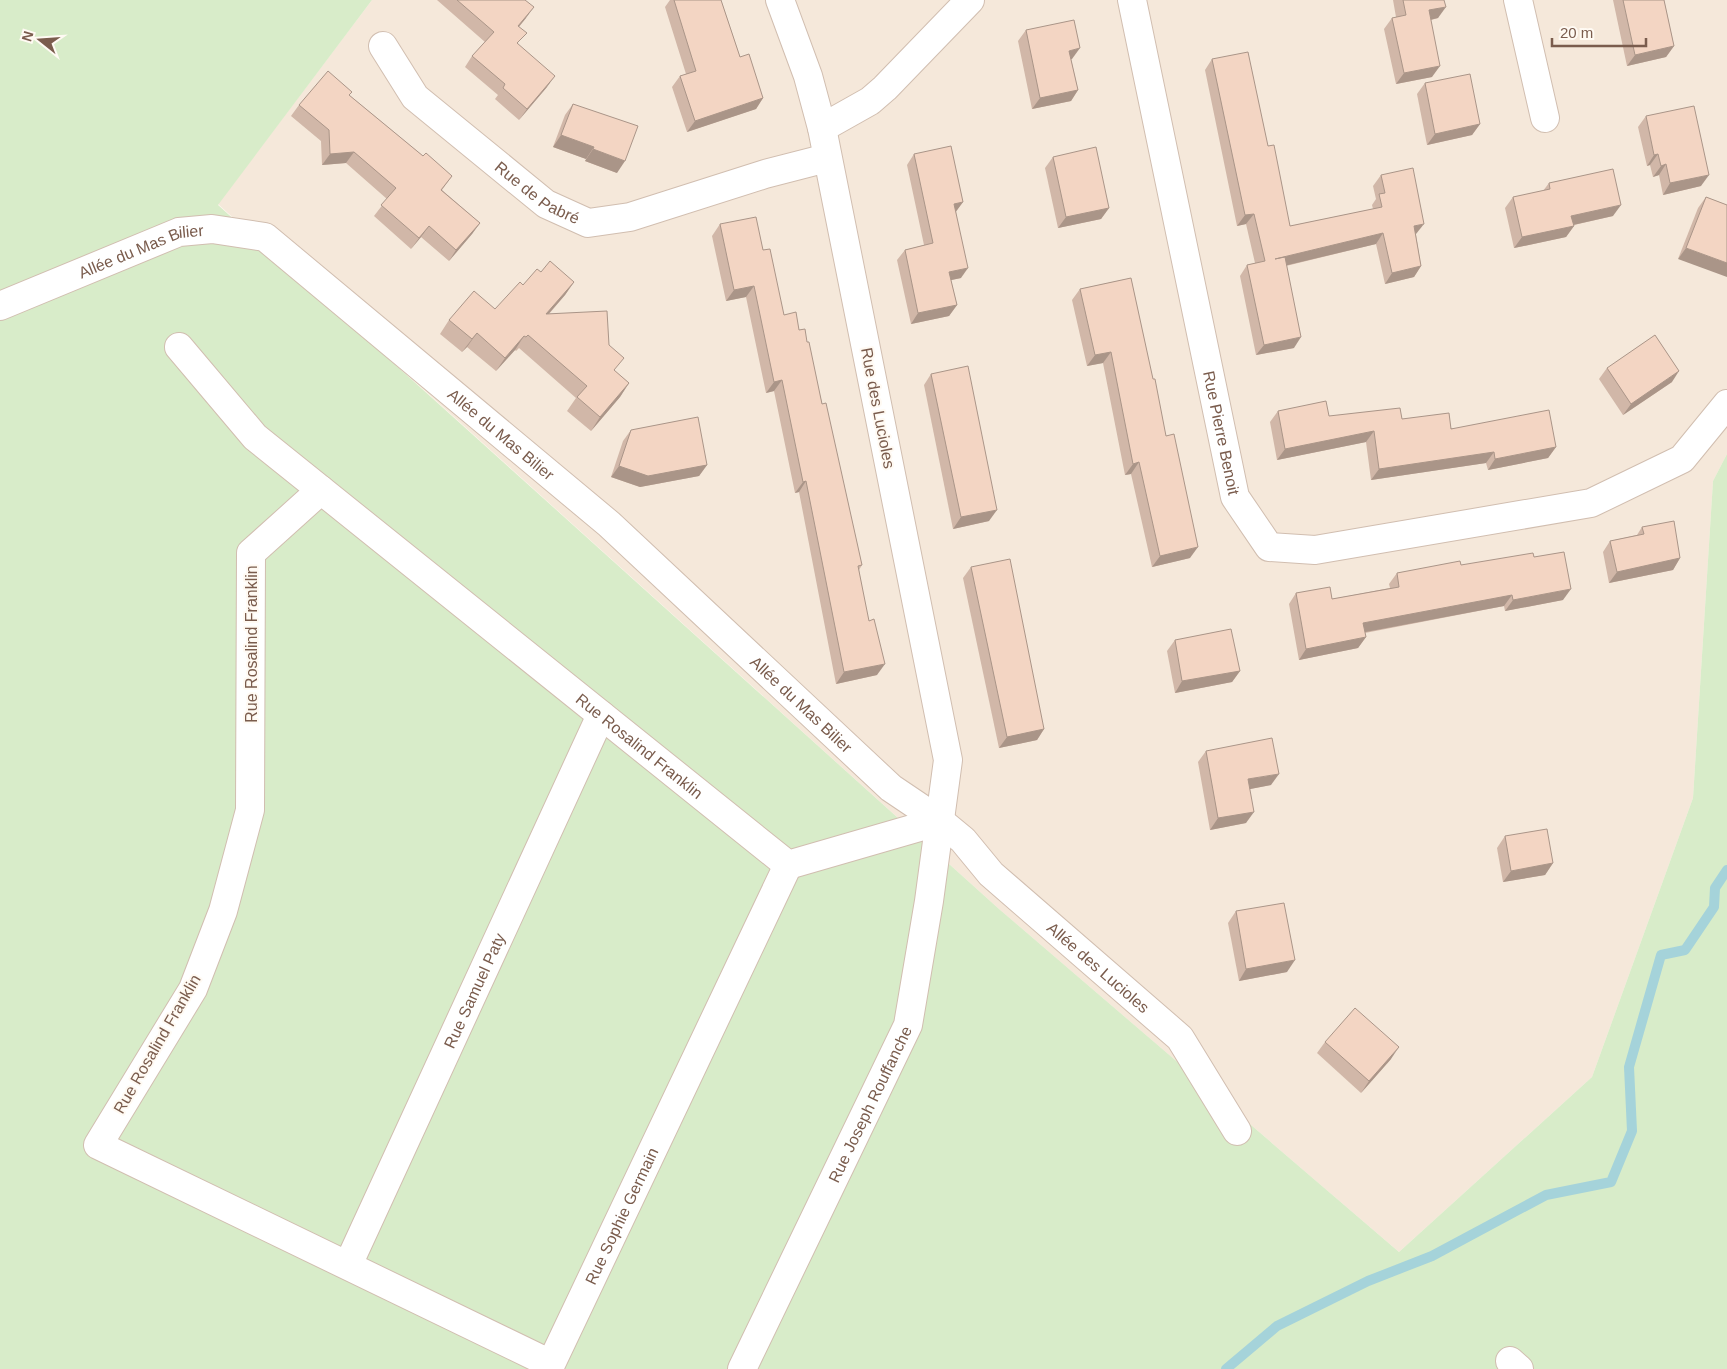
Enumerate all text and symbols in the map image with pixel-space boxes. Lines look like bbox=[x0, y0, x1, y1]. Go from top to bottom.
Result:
north arrow bbox=[15, 15, 65, 65]
scale bar bbox=[1552, 15, 1646, 47]
text: 20 m bbox=[1560, 24, 1593, 41]
text: N bbox=[18, 29, 37, 43]
street label: Rue de Pabré bbox=[492, 158, 582, 227]
street label: Allée du Mas Bilier bbox=[76, 221, 205, 281]
street label: Rue des Lucioles bbox=[858, 346, 898, 470]
street label: Rue Pierre Benoit bbox=[1201, 369, 1243, 497]
street label: Allée du Mas Bilier bbox=[445, 385, 558, 483]
street label: Rue Rosalind Franklin bbox=[243, 565, 260, 723]
street label: Allée du Mas Bilier bbox=[747, 653, 856, 756]
street label: Rue Rosalind Franklin bbox=[573, 690, 706, 802]
street label: Allée des Lucioles bbox=[1044, 919, 1153, 1016]
street label: Rue Samuel Paty bbox=[440, 930, 508, 1051]
street label: Rue Rosalind Franklin bbox=[110, 972, 204, 1116]
street label: Rue Joseph Rouffanche bbox=[825, 1023, 915, 1185]
street label: Rue Sophie Germain bbox=[582, 1145, 661, 1287]

